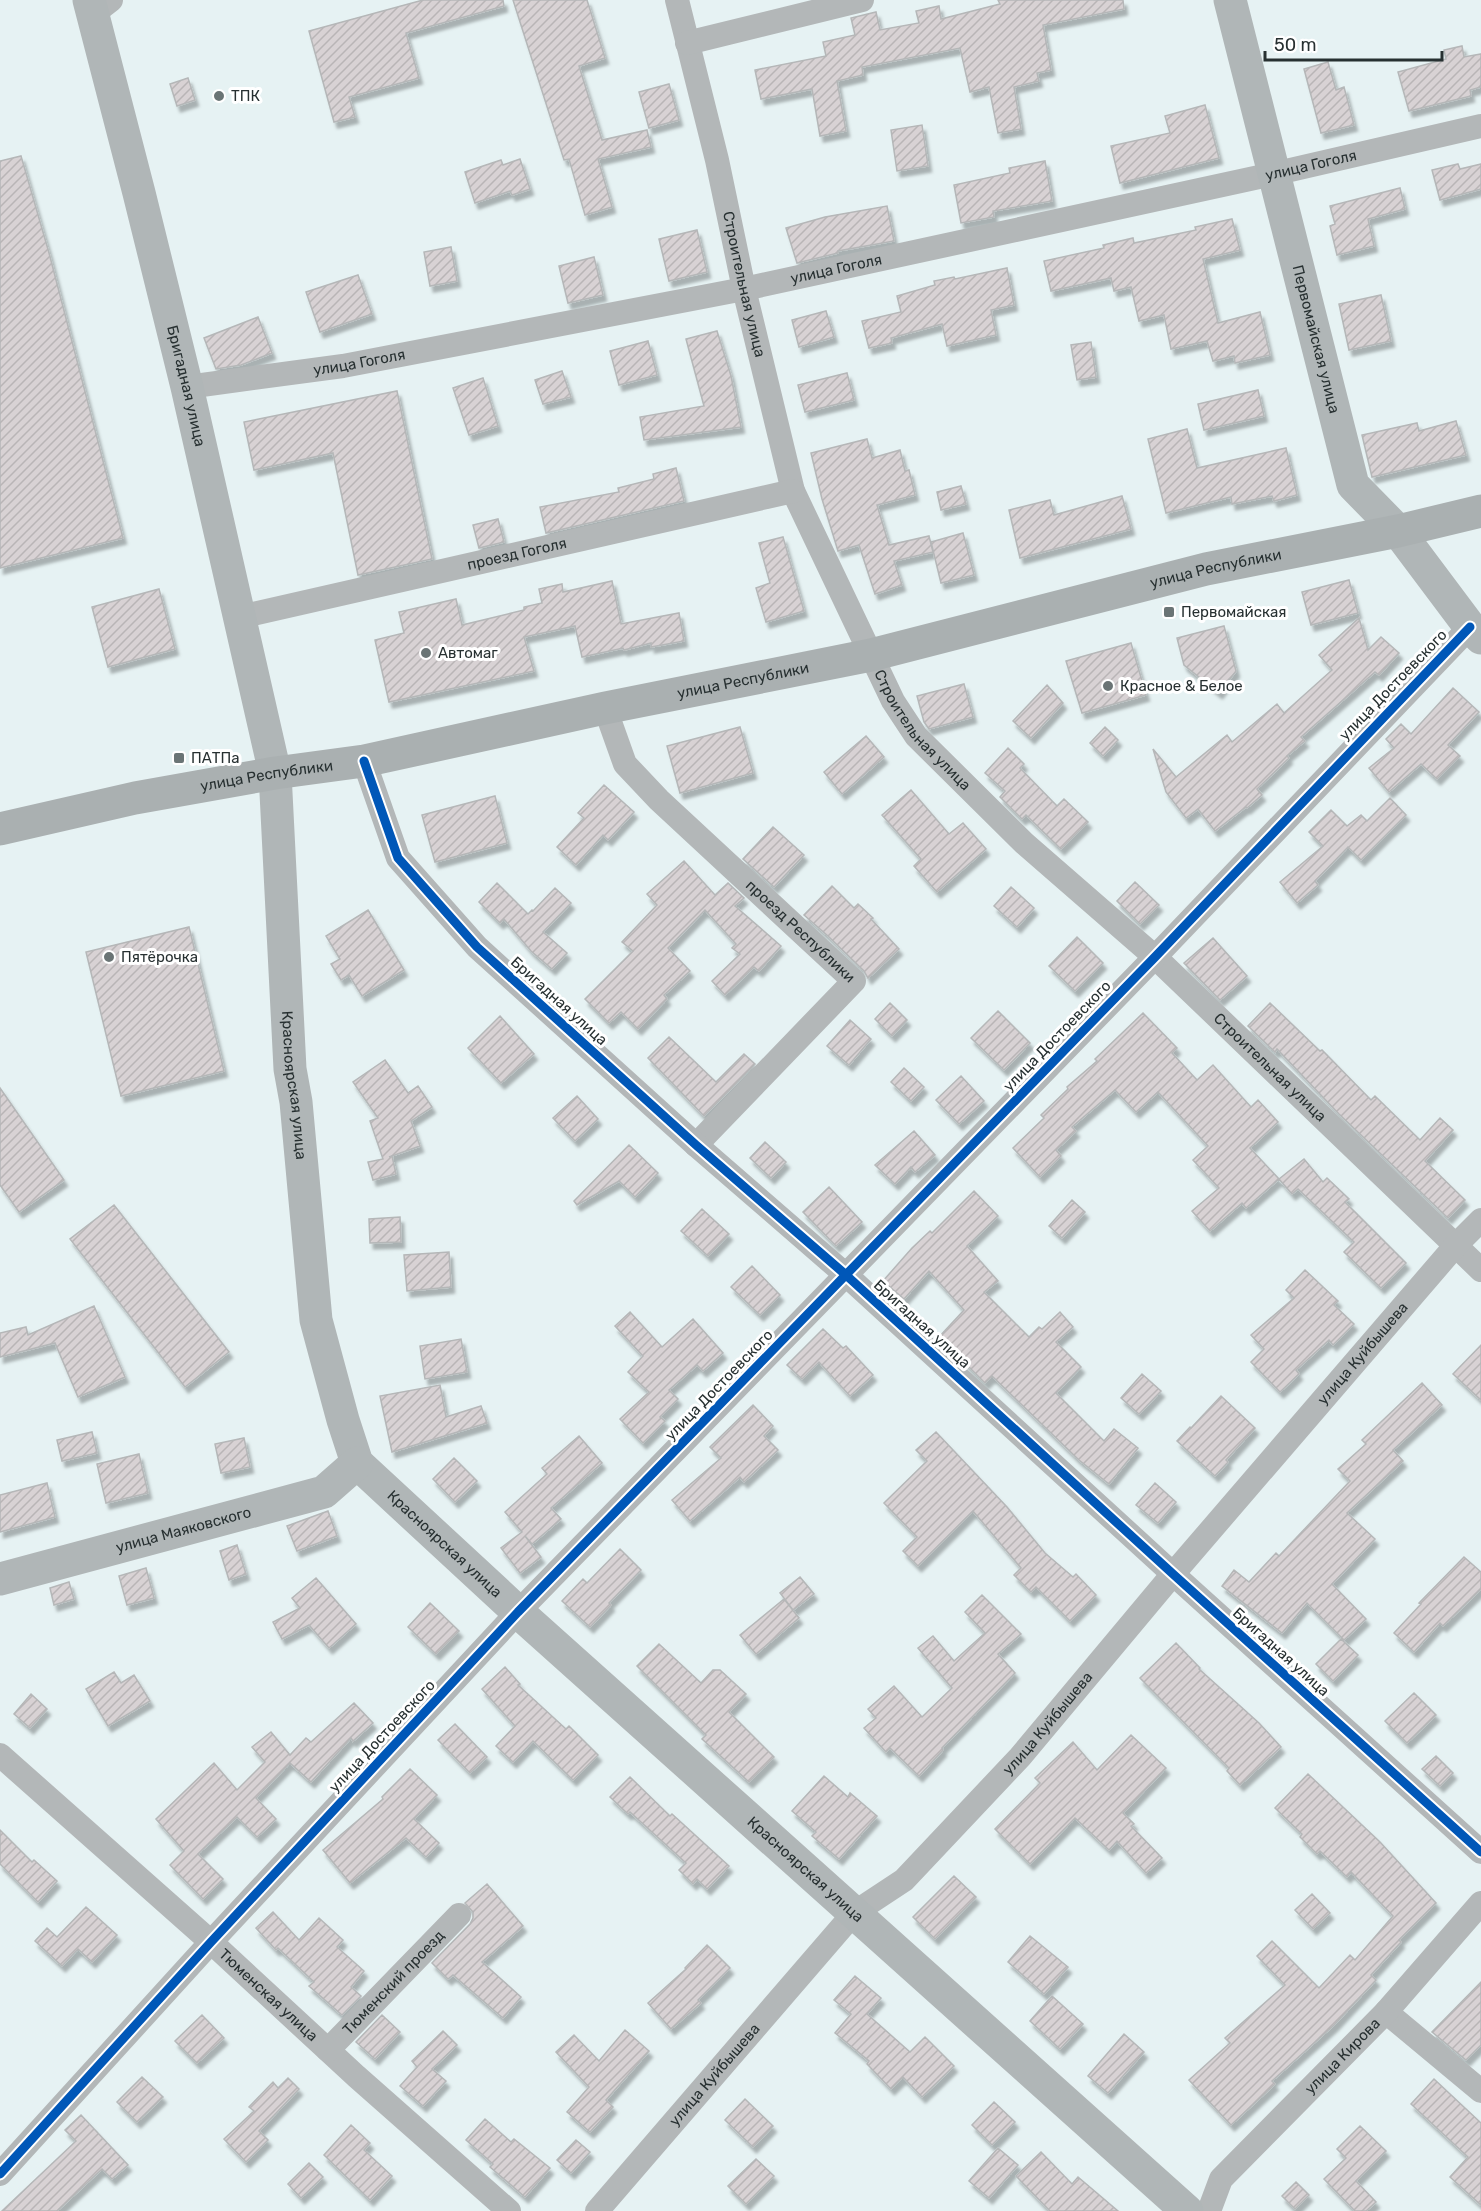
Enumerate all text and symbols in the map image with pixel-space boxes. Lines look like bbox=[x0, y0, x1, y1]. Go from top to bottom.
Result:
scale bar bbox=[1265, 24, 1442, 62]
text: 50 m bbox=[1274, 34, 1317, 56]
place label: ТПК bbox=[231, 87, 260, 105]
marker: ТПК bbox=[212, 89, 226, 103]
street label: улица Гоголя bbox=[1264, 146, 1358, 184]
street label: Строительная улица bbox=[719, 210, 769, 359]
street label: улица Гоголя bbox=[789, 250, 884, 288]
street label: Первомайская улица bbox=[1289, 263, 1343, 415]
street label: Бригадная улица bbox=[163, 324, 209, 448]
street label: улица Гоголя bbox=[312, 345, 407, 379]
street label: проезд Гоголя bbox=[465, 534, 568, 574]
street label: улица Республики bbox=[1148, 545, 1283, 592]
place label: Первомайская bbox=[1181, 603, 1287, 621]
marker: Первомайская bbox=[1162, 605, 1176, 619]
street label: улица Достоевского bbox=[1336, 626, 1450, 744]
place label: Автомаг bbox=[438, 644, 498, 662]
marker: Автомаг bbox=[419, 646, 433, 660]
street label: улица Республики bbox=[675, 659, 810, 702]
street label: Строительная улица bbox=[870, 667, 975, 794]
place label: Красное & Белое bbox=[1120, 677, 1243, 695]
marker: Красное & Белое bbox=[1101, 679, 1115, 693]
place label: ПАТПа bbox=[191, 749, 239, 767]
marker: ПАТПа bbox=[172, 751, 186, 765]
street label: улица Республики bbox=[199, 756, 334, 795]
street label: проезд Республики bbox=[742, 876, 859, 986]
place label: Пятёрочка bbox=[121, 948, 198, 966]
marker: Пятёрочка bbox=[102, 950, 116, 964]
street label: Бригадная улица bbox=[507, 953, 611, 1049]
street label: улица Достоевского bbox=[1000, 977, 1114, 1095]
street label: Строительная улица bbox=[1210, 1009, 1330, 1125]
street label: Красноярская улица bbox=[278, 1010, 310, 1160]
street label: Бригадная улица bbox=[870, 1276, 974, 1372]
street label: улица Куйбышева bbox=[1314, 1299, 1412, 1408]
street label: улица Достоевского bbox=[662, 1326, 776, 1444]
street label: Красноярская улица bbox=[383, 1487, 506, 1601]
street label: улица Маяковского bbox=[114, 1503, 253, 1557]
street label: Бригадная улица bbox=[1229, 1604, 1333, 1700]
street label: улица Куйбышева bbox=[999, 1668, 1096, 1779]
street label: улица Достоевского bbox=[325, 1676, 439, 1796]
street label: Красноярская улица bbox=[744, 1813, 867, 1926]
street label: Тюменский проезд bbox=[339, 1927, 448, 2038]
street label: Тюменская улица bbox=[215, 1945, 321, 2045]
street label: улица Кирова bbox=[1301, 2014, 1384, 2098]
street label: улица Куйбышева bbox=[666, 2020, 764, 2130]

